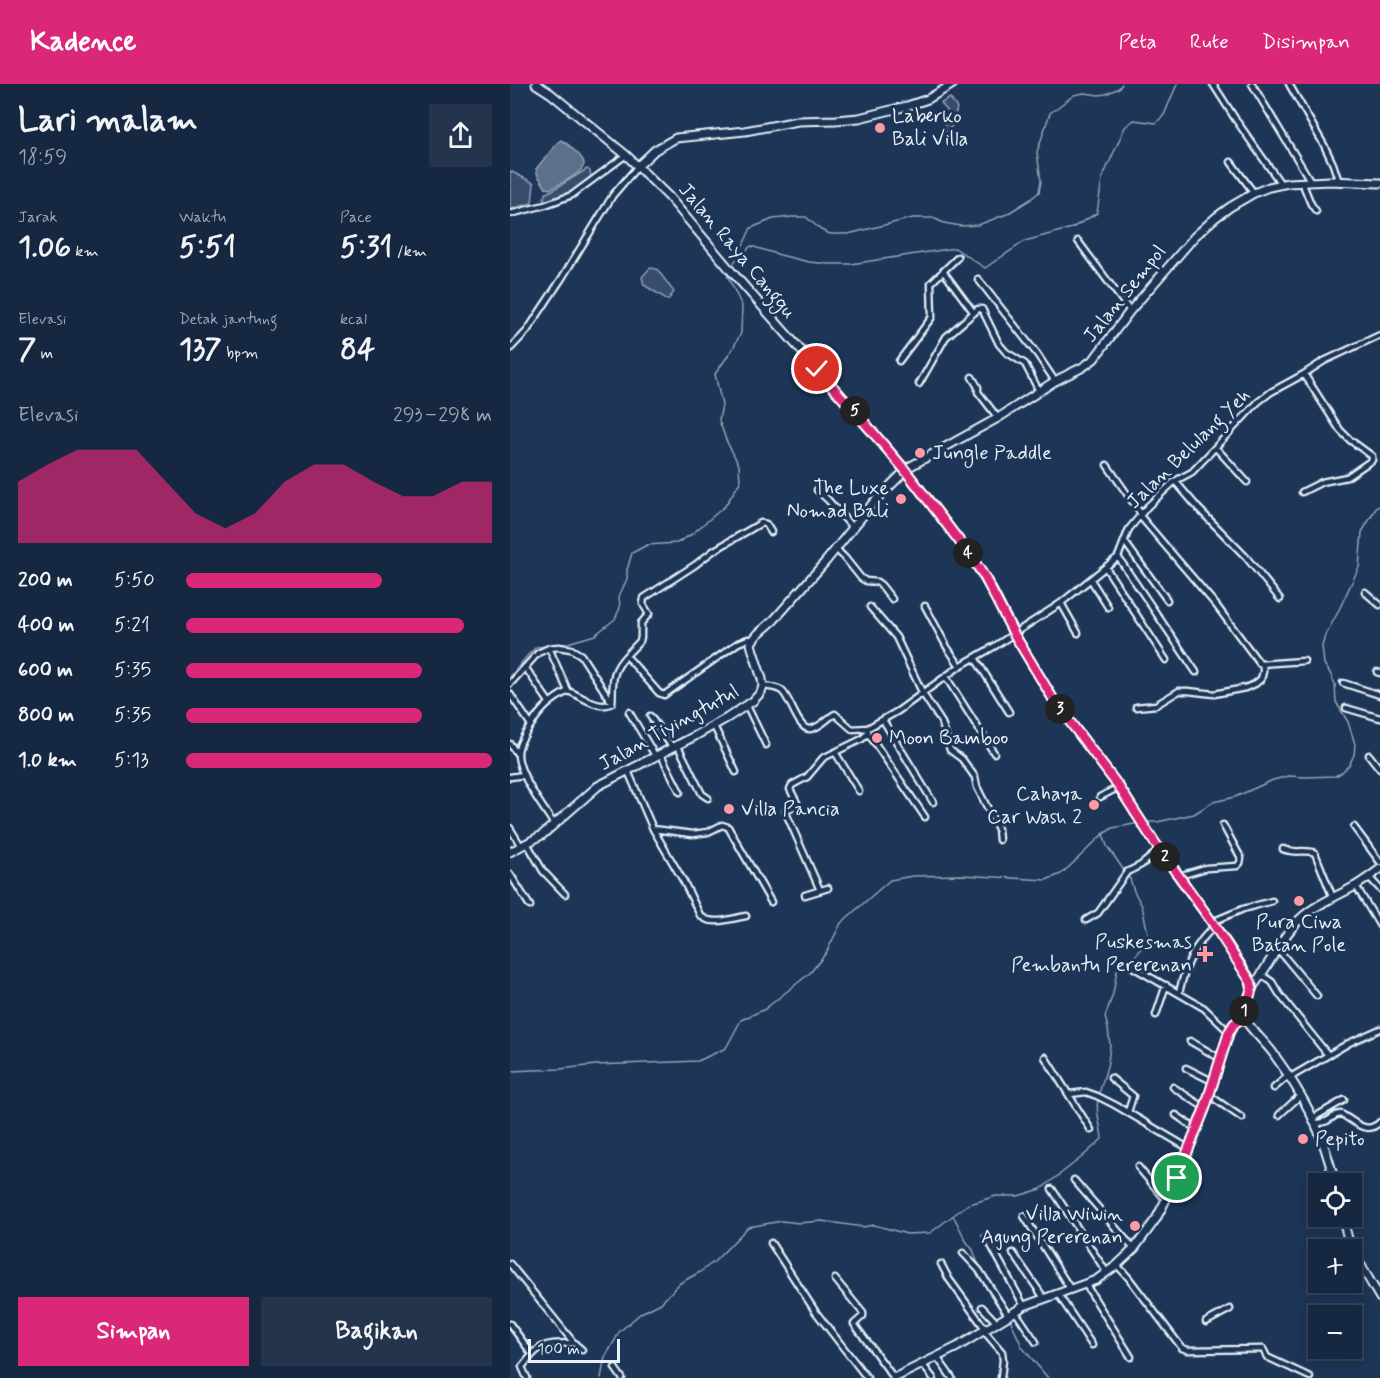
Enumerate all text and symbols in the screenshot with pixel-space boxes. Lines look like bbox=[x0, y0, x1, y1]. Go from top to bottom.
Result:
text: Kadence bbox=[30, 24, 137, 61]
text: Peta bbox=[1119, 28, 1157, 56]
text: Rute bbox=[1190, 28, 1229, 56]
text: Disimpan bbox=[1262, 28, 1350, 56]
text: Lari malam bbox=[18, 99, 198, 143]
place label: Laberko Bali Villa bbox=[892, 103, 968, 153]
button: share bbox=[429, 104, 492, 167]
marker: Laberko Bali Villa bbox=[873, 121, 887, 135]
text: 18:59 bbox=[18, 144, 67, 171]
street label: Jalan Raya Canggu bbox=[670, 177, 802, 326]
text: Jarak bbox=[18, 207, 57, 228]
text: Waktu bbox=[179, 207, 226, 228]
text: Pace bbox=[340, 207, 372, 228]
text: 1.06 bbox=[18, 228, 71, 267]
text: 5:51 bbox=[179, 228, 236, 267]
text: 5:31 bbox=[340, 228, 392, 267]
street label: Jalan Sempol bbox=[1077, 239, 1173, 349]
text: km bbox=[71, 241, 99, 262]
text: /km bbox=[392, 241, 427, 262]
text: Elevasi bbox=[18, 309, 66, 330]
text: Detak jantung bbox=[179, 309, 278, 330]
text: kcal bbox=[340, 309, 367, 330]
text: 7 bbox=[18, 330, 36, 369]
text: 137 bbox=[179, 330, 222, 369]
text: 84 bbox=[340, 330, 375, 369]
text: m bbox=[36, 343, 53, 364]
text: bpm bbox=[222, 343, 258, 364]
pin bbox=[791, 343, 842, 394]
icon: check bbox=[800, 352, 833, 385]
street label: Jalan Belulang Yeh bbox=[1121, 383, 1258, 517]
pin: 5 bbox=[840, 396, 870, 426]
text: 5 bbox=[850, 400, 860, 421]
text: Elevasi bbox=[18, 402, 78, 429]
text: 293–298 m bbox=[393, 402, 492, 429]
place label: Jungle Paddle bbox=[932, 440, 1052, 468]
marker: Jungle Paddle bbox=[913, 446, 927, 460]
place label: The Luxe Nomad Bali bbox=[787, 475, 889, 525]
marker: The Luxe Nomad Bali bbox=[894, 492, 908, 506]
pin: 4 bbox=[953, 538, 983, 568]
text: 4 bbox=[963, 542, 973, 563]
text: 200 m bbox=[18, 567, 73, 594]
text: 5:50 bbox=[114, 567, 155, 594]
text: 400 m bbox=[18, 612, 74, 639]
text: 5:21 bbox=[114, 612, 150, 639]
text: 600 m bbox=[18, 657, 73, 684]
text: 5:35 bbox=[114, 657, 151, 684]
street label: Jalan Tiyingtutul bbox=[594, 678, 744, 778]
pin: 3 bbox=[1045, 694, 1075, 724]
text: 3 bbox=[1056, 698, 1064, 719]
text: 800 m bbox=[18, 702, 74, 729]
text: 5:35 bbox=[114, 702, 151, 729]
place label: Moon Bamboo bbox=[889, 725, 1008, 752]
marker: Moon Bamboo bbox=[870, 731, 884, 745]
text: 1.0 km bbox=[18, 747, 77, 774]
text: 5:13 bbox=[114, 747, 149, 774]
place label: Cahaya Car Wash 2 bbox=[987, 781, 1083, 831]
place label: Villa Pancia bbox=[741, 796, 840, 823]
marker: Cahaya Car Wash 2 bbox=[1087, 798, 1101, 812]
marker: Villa Pancia bbox=[722, 802, 736, 816]
pin: 2 bbox=[1150, 842, 1180, 872]
text: 2 bbox=[1161, 846, 1169, 867]
marker: Pura Ciwa Batan Pole bbox=[1292, 894, 1306, 908]
place label: Pura Ciwa Batan Pole bbox=[1252, 909, 1346, 959]
place label: Puskesmas Pembantu Pererenan bbox=[1011, 929, 1192, 979]
marker: Puskesmas Pembantu Pererenan bbox=[1196, 945, 1214, 963]
pin: 1 bbox=[1229, 996, 1259, 1026]
text: 1 bbox=[1240, 1000, 1248, 1021]
place label: Pepito bbox=[1315, 1126, 1365, 1153]
marker: Pepito bbox=[1296, 1132, 1310, 1146]
pin bbox=[1151, 1152, 1202, 1203]
icon: arrive bbox=[1160, 1161, 1193, 1194]
map controls bbox=[1308, 1173, 1362, 1359]
button: locate bbox=[1308, 1173, 1362, 1227]
place label: Villa Wiwin Agung Pererenan bbox=[981, 1201, 1123, 1252]
marker: Villa Wiwin Agung Pererenan bbox=[1128, 1219, 1142, 1233]
button: + bbox=[1308, 1239, 1362, 1293]
button: Simpan bbox=[18, 1297, 249, 1366]
button: Bagikan bbox=[261, 1297, 492, 1366]
button: − bbox=[1308, 1305, 1362, 1359]
scale bar bbox=[528, 1336, 620, 1364]
text: 100 m bbox=[537, 1339, 580, 1360]

